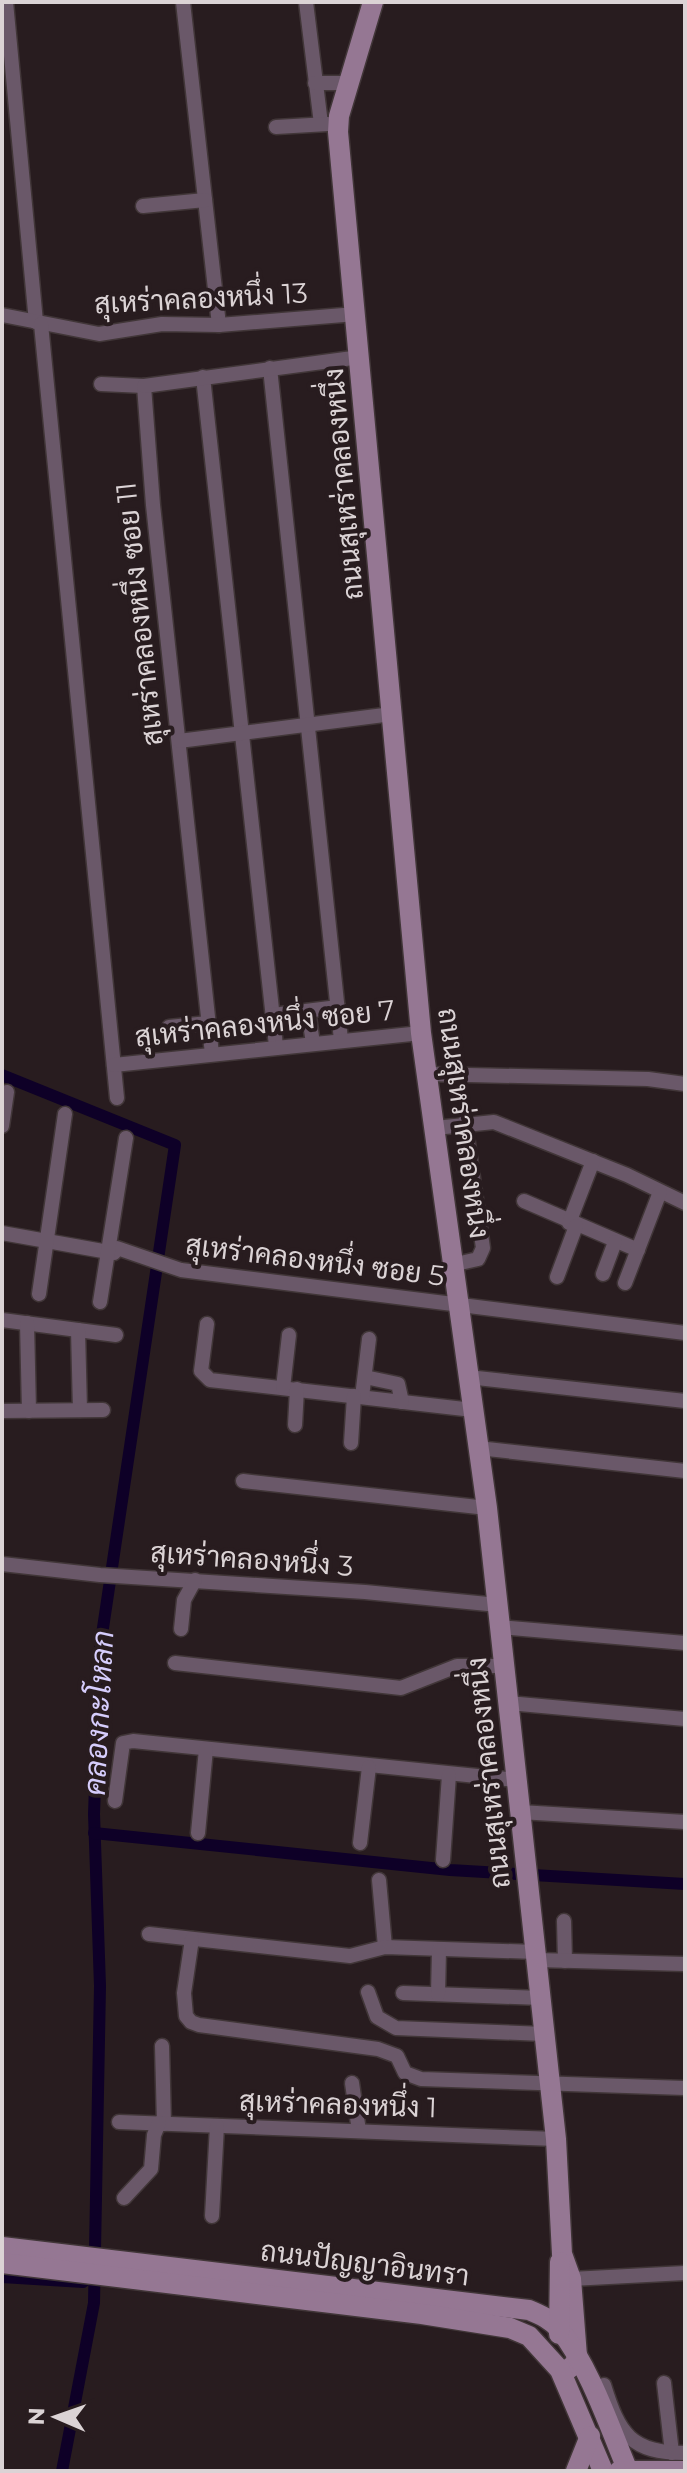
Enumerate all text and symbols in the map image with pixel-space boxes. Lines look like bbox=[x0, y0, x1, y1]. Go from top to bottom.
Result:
street label: สุเหร่าคลองหนึ่ง 13 bbox=[93, 269, 309, 324]
street label: ถนนสุเหร่าคลองหนึ่ง bbox=[309, 366, 373, 602]
street label: สุเหร่าคลองหนึ่ง ซอย 11 bbox=[101, 480, 173, 748]
street label: สุเหร่าคลองหนึ่ง ซอย 7 bbox=[133, 986, 397, 1057]
street label: ถนนสุเหร่าคลองหนึ่ง bbox=[428, 1005, 504, 1241]
street label: สุเหร่าคลองหนึ่ง ซอย 5 bbox=[183, 1220, 447, 1296]
street label: สุเหร่าคลองหนึ่ง 3 bbox=[149, 1528, 355, 1586]
water label: คลองกะโหลก bbox=[75, 1629, 121, 1796]
street label: ถนนสุเหร่าคลองหนึ่ง bbox=[452, 1655, 520, 1891]
street label: สุเหร่าคลองหนึ่ง 1 bbox=[238, 2077, 438, 2127]
street label: ถนนปัญญาอินทรา bbox=[259, 2233, 471, 2294]
north arrow bbox=[16, 2377, 96, 2457]
text: N bbox=[23, 2407, 50, 2426]

